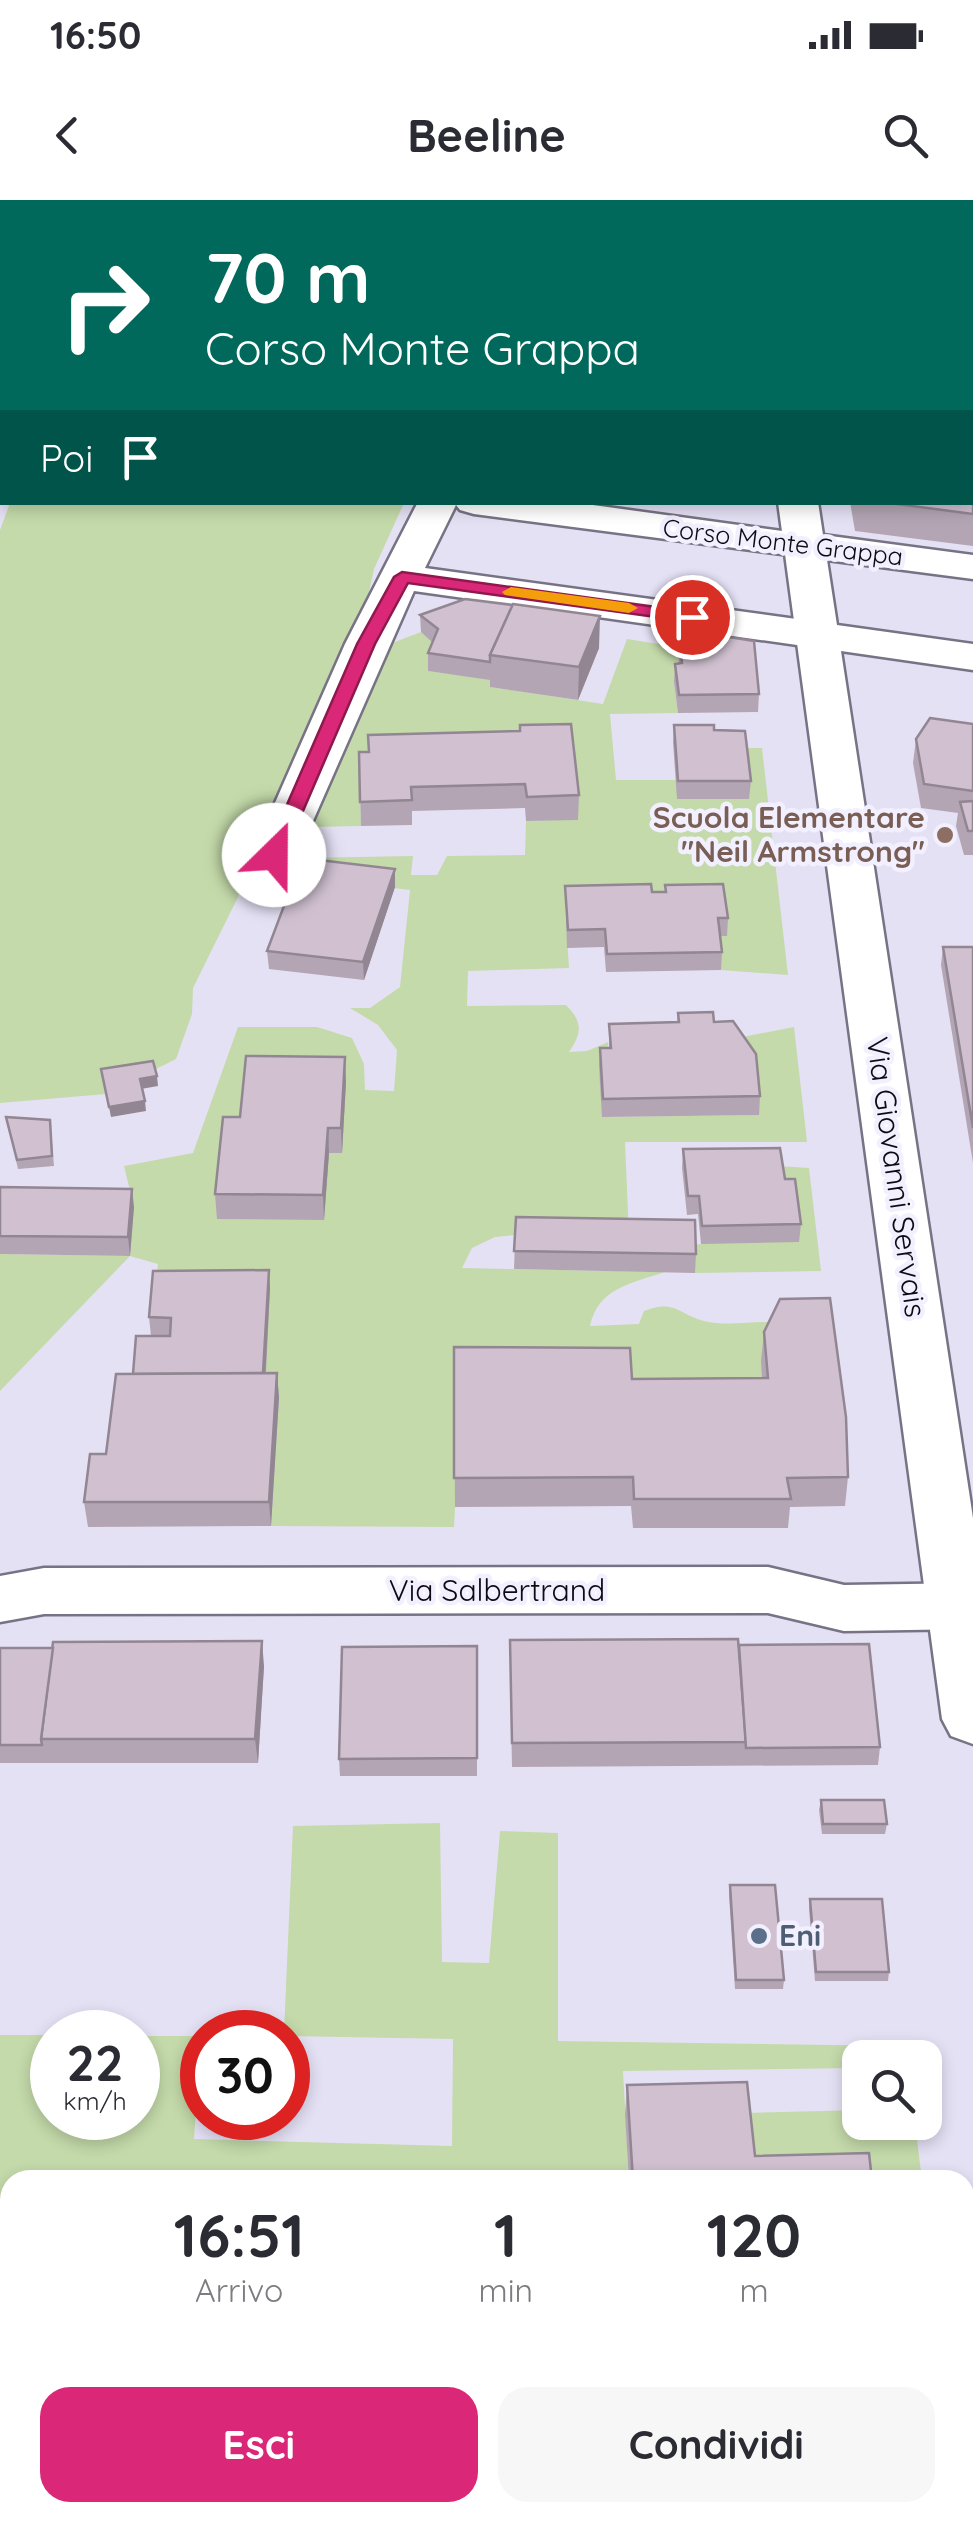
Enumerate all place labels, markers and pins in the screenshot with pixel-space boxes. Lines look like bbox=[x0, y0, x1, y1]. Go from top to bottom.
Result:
pin bbox=[650, 575, 735, 660]
place label: Scuola Elementare "Neil Armstrong" bbox=[653, 798, 925, 870]
marker: Scuola Elementare "Neil Armstrong" bbox=[934, 824, 956, 846]
place label: Eni bbox=[779, 1916, 821, 1954]
marker: Eni bbox=[748, 1925, 770, 1947]

